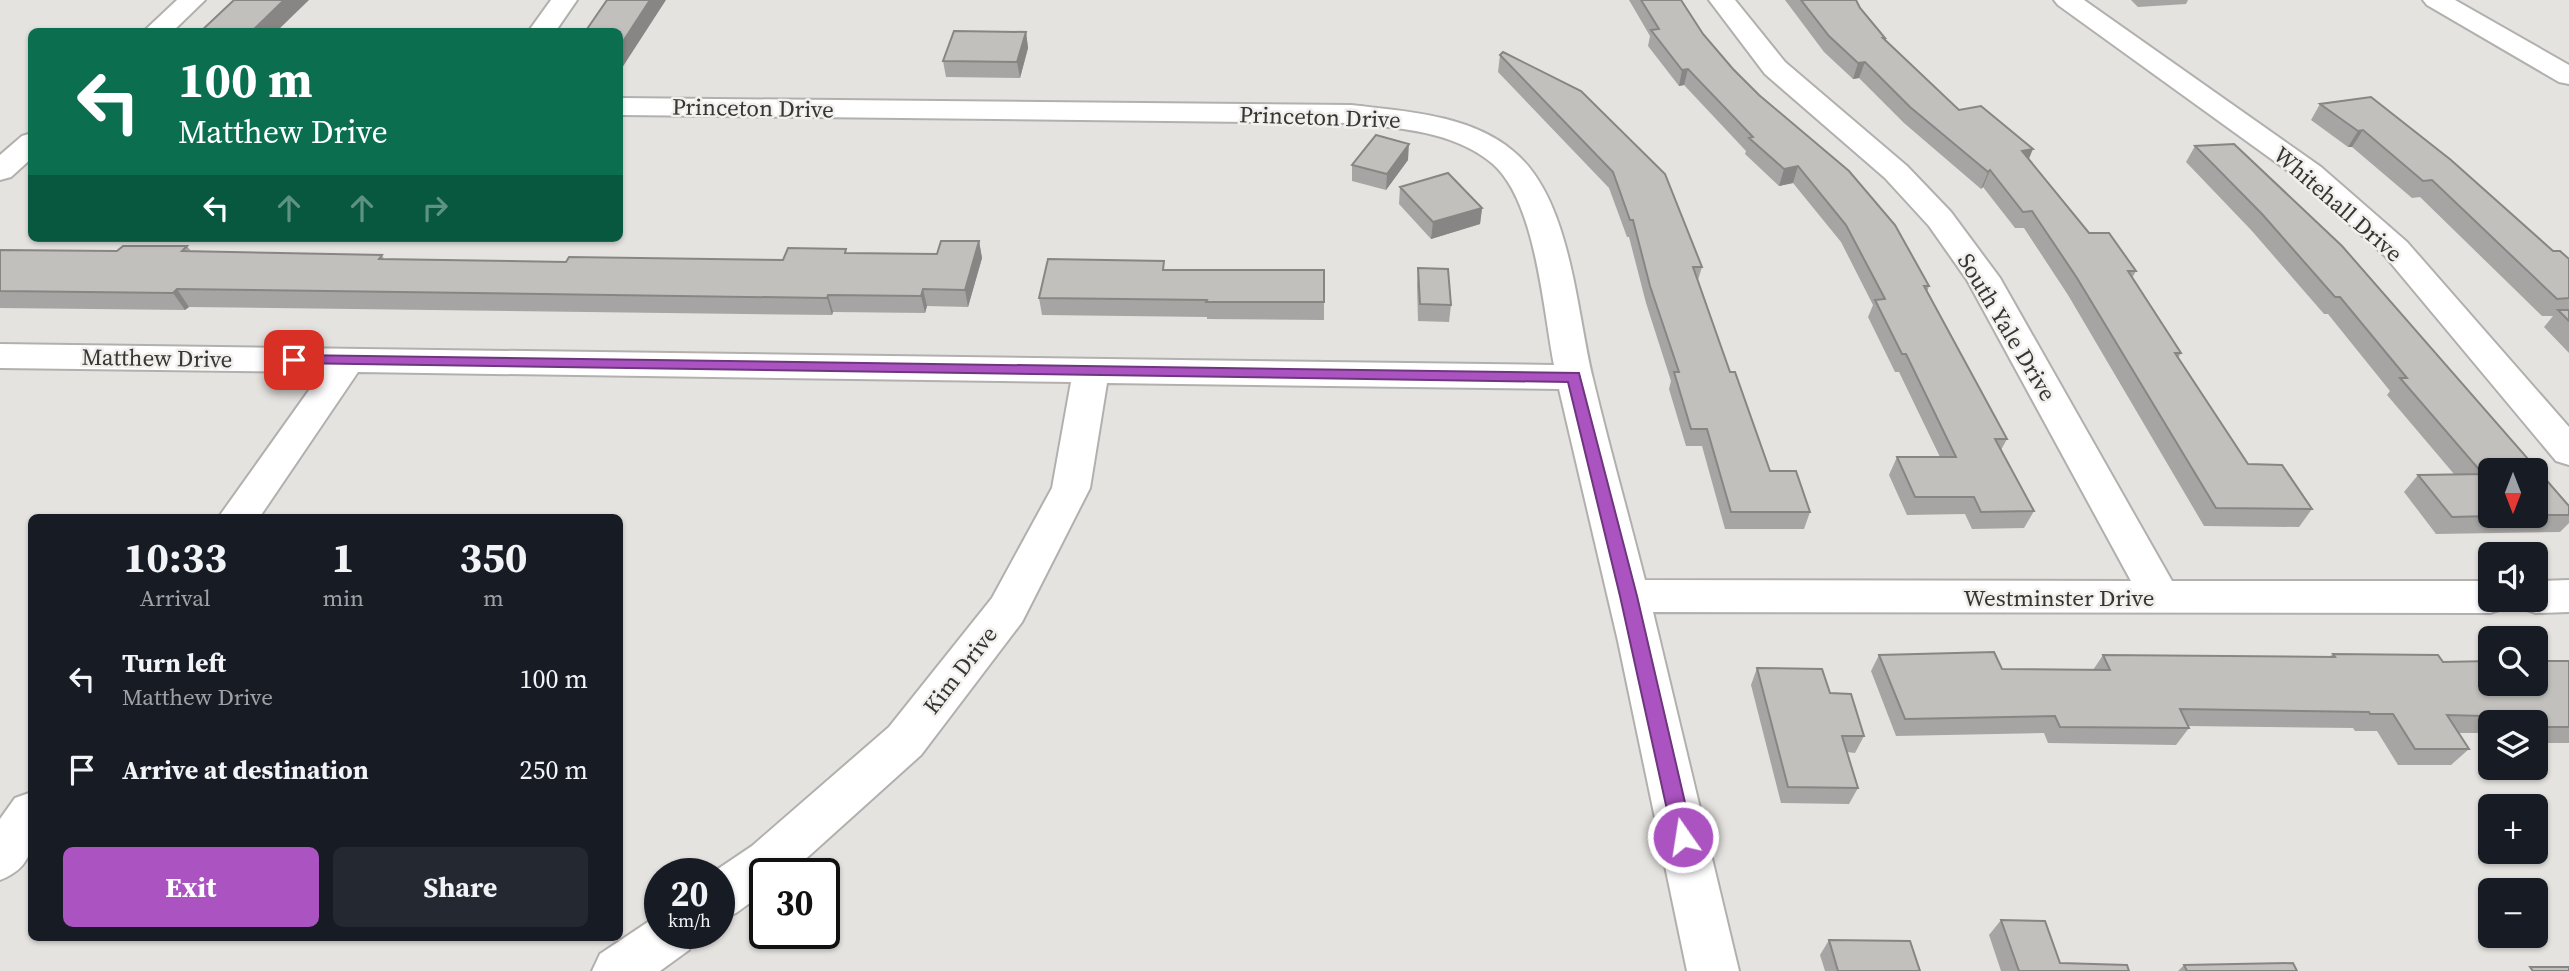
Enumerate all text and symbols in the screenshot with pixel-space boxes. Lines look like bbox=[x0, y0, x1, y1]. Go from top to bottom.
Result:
text: 100 m bbox=[178, 46, 313, 113]
icon: left bbox=[63, 56, 154, 147]
street label: Princeton Drive bbox=[672, 91, 834, 125]
street label: Princeton Drive bbox=[1239, 98, 1401, 136]
text: Matthew Drive bbox=[178, 110, 388, 154]
street label: Whitehall Drive bbox=[2266, 139, 2410, 269]
icon: left bbox=[197, 189, 235, 227]
icon: ahead bbox=[270, 189, 308, 227]
icon: ahead bbox=[343, 189, 381, 227]
icon: right bbox=[416, 189, 454, 227]
street label: South Yale Drive bbox=[1950, 247, 2064, 407]
pin bbox=[264, 330, 324, 390]
street label: Matthew Drive bbox=[81, 341, 233, 375]
icon: arrive bbox=[275, 341, 313, 379]
north arrow bbox=[2478, 458, 2548, 528]
map controls bbox=[2478, 458, 2548, 948]
text: 10:33 bbox=[123, 528, 227, 586]
text: 1 bbox=[332, 528, 355, 586]
text: 350 bbox=[459, 528, 528, 586]
button: sound bbox=[2478, 542, 2548, 612]
text: Arrival bbox=[140, 582, 211, 614]
text: min bbox=[322, 582, 364, 614]
text: m bbox=[483, 582, 504, 614]
street label: Westminster Drive bbox=[1964, 582, 2154, 614]
street label: Kim Drive bbox=[915, 619, 1005, 721]
button: search bbox=[2478, 626, 2548, 696]
text: Turn left bbox=[122, 645, 226, 681]
icon: left bbox=[63, 660, 101, 698]
text: 100 m bbox=[520, 661, 588, 697]
text: Matthew Drive bbox=[122, 681, 273, 713]
button: layers bbox=[2478, 710, 2548, 780]
icon: arrive bbox=[63, 751, 101, 789]
text: Arrive at destination bbox=[122, 752, 369, 788]
text: 250 m bbox=[520, 752, 588, 788]
button: + bbox=[2478, 794, 2548, 864]
position arrow bbox=[1646, 800, 1720, 874]
button: Exit bbox=[63, 847, 319, 927]
button: Share bbox=[333, 847, 588, 927]
speed limit sign: 30 bbox=[749, 858, 840, 949]
text: 20 bbox=[671, 870, 708, 918]
button: − bbox=[2478, 878, 2548, 948]
text: km/h bbox=[668, 908, 711, 933]

